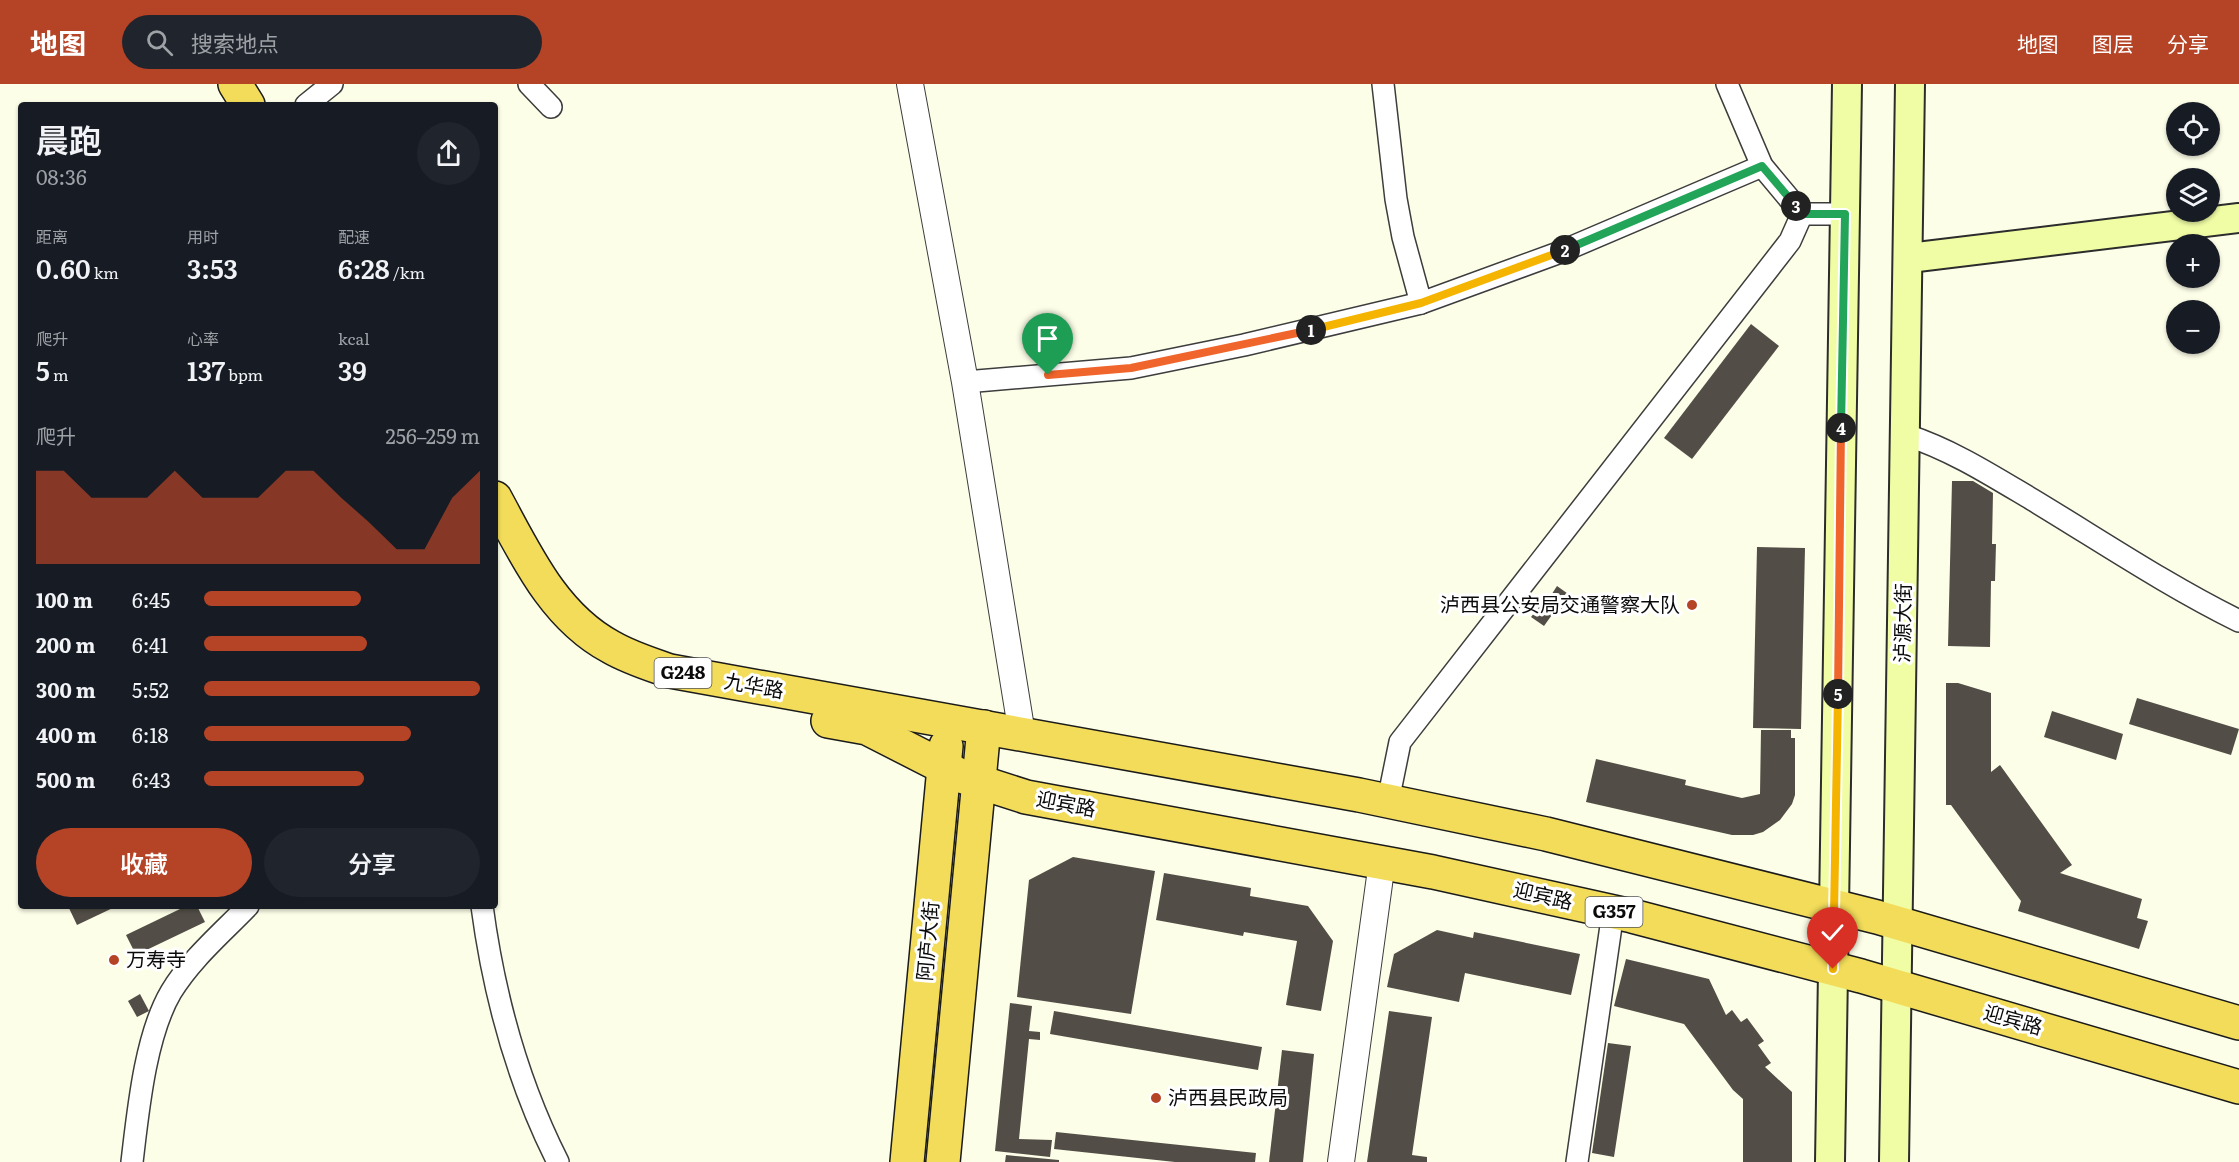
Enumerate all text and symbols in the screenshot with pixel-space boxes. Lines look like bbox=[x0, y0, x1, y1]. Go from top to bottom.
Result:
search box bbox=[122, 15, 542, 69]
text: 地图 bbox=[30, 21, 86, 63]
icon: search bbox=[143, 26, 176, 59]
text: 搜索地点 bbox=[191, 26, 279, 59]
text: 地图 bbox=[2017, 27, 2059, 58]
text: 图层 bbox=[2092, 27, 2134, 58]
text: 分享 bbox=[2167, 27, 2209, 58]
map controls bbox=[2166, 102, 2220, 354]
button: locate bbox=[2166, 102, 2220, 156]
text: 晨跑 bbox=[36, 114, 102, 163]
button: share bbox=[417, 122, 480, 185]
text: 08:36 bbox=[36, 161, 87, 191]
button: layers bbox=[2166, 168, 2220, 222]
pin: 3 bbox=[1781, 191, 1811, 221]
text: 3 bbox=[1792, 194, 1800, 218]
text: 距离 bbox=[36, 224, 68, 248]
text: 用时 bbox=[187, 224, 219, 248]
text: 配速 bbox=[338, 224, 370, 248]
button: + bbox=[2166, 234, 2220, 288]
pin: 2 bbox=[1550, 235, 1580, 265]
text: 2 bbox=[1561, 238, 1569, 262]
text: 0.60 bbox=[36, 248, 91, 287]
text: 3:53 bbox=[187, 248, 238, 287]
text: 6:28 bbox=[338, 248, 390, 287]
text: km bbox=[91, 260, 119, 284]
text: /km bbox=[390, 260, 425, 284]
button: − bbox=[2166, 300, 2220, 354]
pin bbox=[1022, 313, 1073, 375]
pin: 1 bbox=[1296, 315, 1326, 345]
text: 1 bbox=[1308, 318, 1314, 342]
icon: arrive bbox=[1031, 322, 1064, 355]
text: 爬升 bbox=[36, 326, 68, 350]
text: 心率 bbox=[187, 326, 219, 350]
text: kcal bbox=[338, 326, 370, 350]
text: 5 bbox=[36, 350, 50, 389]
text: 137 bbox=[187, 350, 225, 389]
text: 39 bbox=[338, 350, 367, 389]
text: m bbox=[50, 362, 69, 386]
text: bpm bbox=[225, 362, 263, 386]
pin: 4 bbox=[1826, 413, 1856, 443]
text: 4 bbox=[1836, 416, 1846, 440]
text: 爬升 bbox=[36, 420, 76, 450]
text: 256–259 m bbox=[386, 420, 480, 450]
street label: 泸源大街 bbox=[1885, 583, 1917, 663]
text: 100 m bbox=[36, 584, 93, 614]
text: 6:45 bbox=[132, 584, 170, 614]
place label: 泸西县公安局交通警察大队 bbox=[1440, 588, 1680, 618]
marker: 泸西县公安局交通警察大队 bbox=[1685, 598, 1699, 612]
text: 200 m bbox=[36, 629, 95, 659]
text: 6:41 bbox=[132, 629, 168, 659]
road number: G248 bbox=[654, 658, 712, 688]
street label: 九华路 bbox=[722, 664, 786, 704]
text: 300 m bbox=[36, 674, 96, 704]
text: 5:52 bbox=[132, 674, 169, 704]
pin: 5 bbox=[1823, 679, 1853, 709]
text: 5 bbox=[1834, 682, 1842, 706]
text: 400 m bbox=[36, 719, 97, 749]
text: 6:18 bbox=[132, 719, 169, 749]
text: 500 m bbox=[36, 764, 95, 794]
text: 6:43 bbox=[132, 764, 171, 794]
street label: 迎宾路 bbox=[1034, 782, 1099, 822]
button: 收藏 bbox=[36, 828, 252, 897]
button: 分享 bbox=[264, 828, 480, 897]
street label: 迎宾路 bbox=[1511, 873, 1576, 915]
road number: G357 bbox=[1586, 897, 1642, 927]
street label: 阿庐大街 bbox=[908, 900, 944, 982]
pin bbox=[1807, 907, 1858, 969]
icon: check bbox=[1816, 916, 1849, 949]
place label: 万寿寺 bbox=[126, 943, 186, 973]
marker: 万寿寺 bbox=[107, 953, 121, 967]
street label: 迎宾路 bbox=[1981, 995, 2047, 1041]
place label: 泸西县民政局 bbox=[1168, 1081, 1288, 1111]
marker: 泸西县民政局 bbox=[1149, 1091, 1163, 1105]

